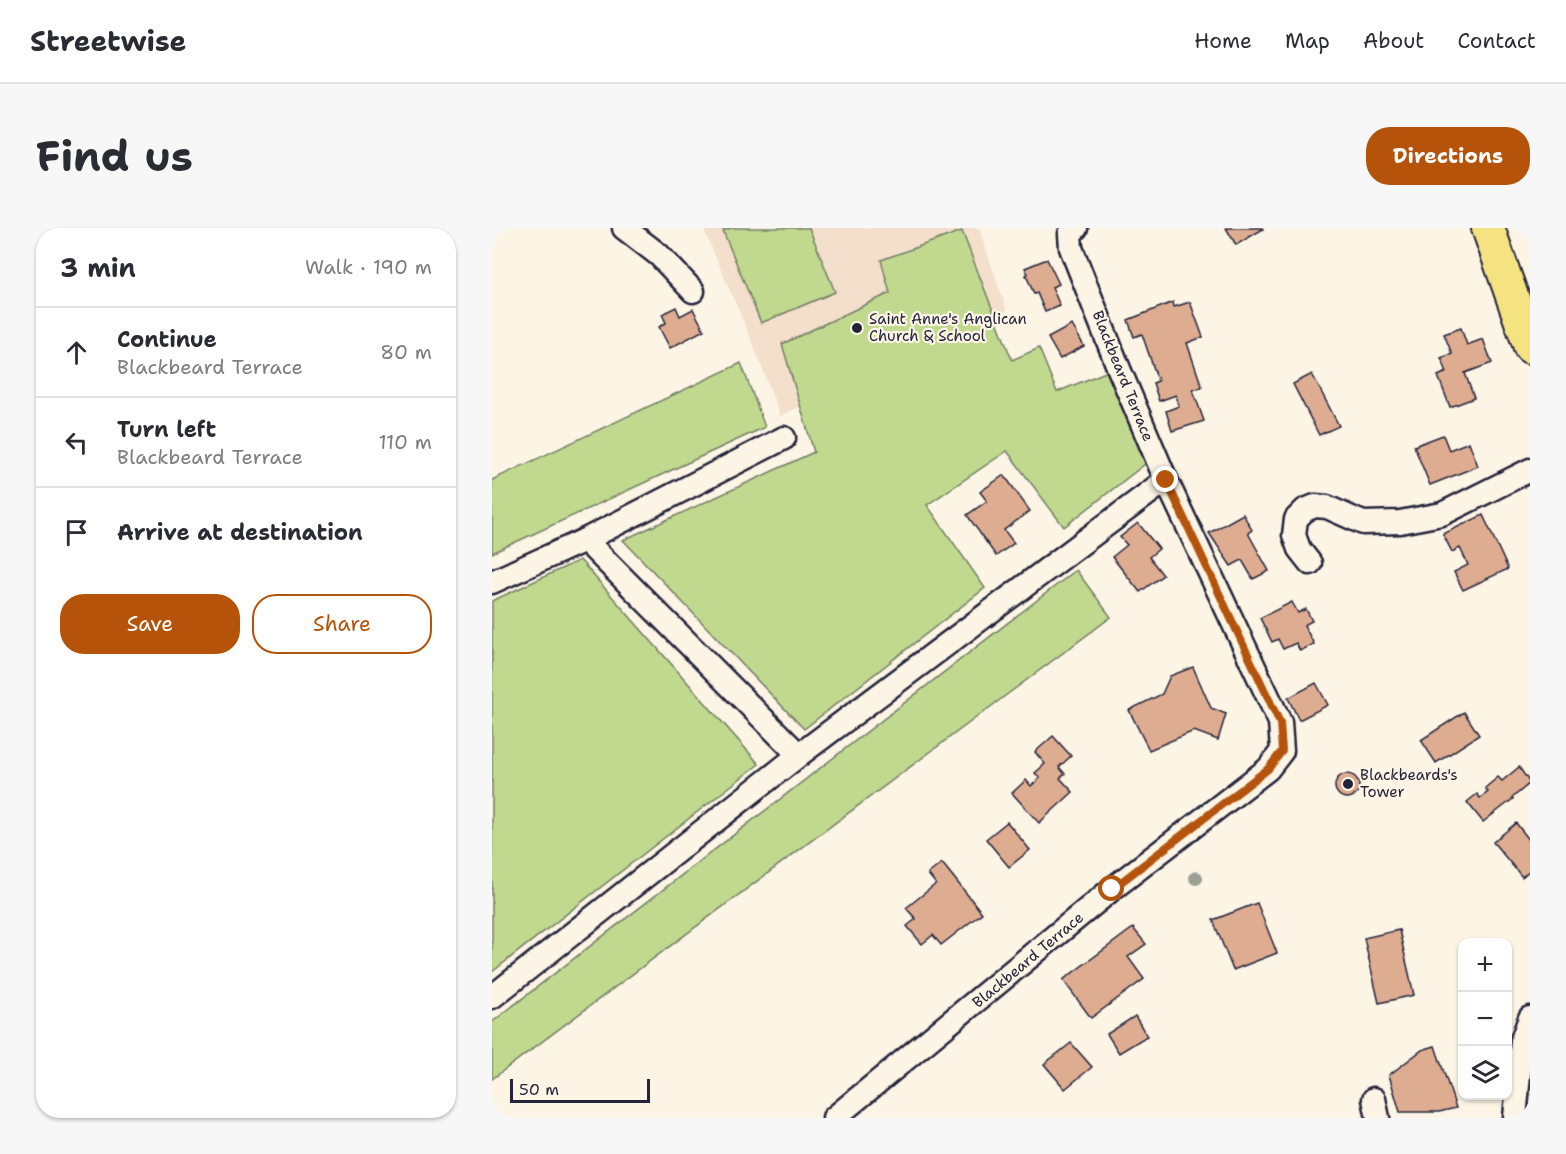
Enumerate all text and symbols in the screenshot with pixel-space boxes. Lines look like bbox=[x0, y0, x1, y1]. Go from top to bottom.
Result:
text: Streetwise bbox=[30, 22, 186, 60]
text: Home bbox=[1194, 27, 1252, 55]
text: Map bbox=[1285, 27, 1330, 55]
text: About bbox=[1363, 27, 1424, 55]
text: Contact bbox=[1457, 27, 1536, 55]
button: Directions bbox=[1366, 127, 1530, 185]
text: Find us bbox=[36, 128, 193, 184]
text: 3 min bbox=[60, 250, 136, 285]
text: Walk · 190 m bbox=[305, 254, 432, 280]
street label: Blackbeard Terrace bbox=[1088, 308, 1158, 444]
place label: Saint Anne's Anglican Church & School bbox=[869, 309, 1027, 346]
marker: Saint Anne's Anglican Church & School bbox=[850, 321, 864, 335]
text: Continue bbox=[117, 325, 217, 354]
icon: ahead bbox=[60, 336, 93, 369]
text: 80 m bbox=[380, 339, 432, 365]
text: Blackbeard Terrace bbox=[117, 354, 303, 380]
text: Turn left bbox=[117, 415, 216, 444]
icon: left bbox=[60, 426, 93, 459]
text: 110 m bbox=[378, 429, 432, 455]
text: Blackbeard Terrace bbox=[117, 444, 303, 470]
route end bbox=[1152, 466, 1178, 492]
icon: arrive bbox=[60, 516, 93, 549]
text: Arrive at destination bbox=[117, 518, 363, 547]
button: Save bbox=[60, 594, 240, 654]
button: Share bbox=[252, 594, 432, 654]
place label: Blackbeards's Tower bbox=[1360, 765, 1458, 802]
marker: Blackbeards's Tower bbox=[1341, 777, 1355, 791]
route start bbox=[1098, 875, 1124, 901]
street label: Blackbeard Terrace bbox=[968, 908, 1088, 1012]
map controls bbox=[1458, 938, 1512, 1100]
button: + bbox=[1458, 938, 1512, 992]
button: − bbox=[1458, 992, 1512, 1046]
button: layers bbox=[1458, 1046, 1512, 1100]
scale bar bbox=[510, 1076, 650, 1104]
text: 50 m bbox=[519, 1079, 559, 1100]

